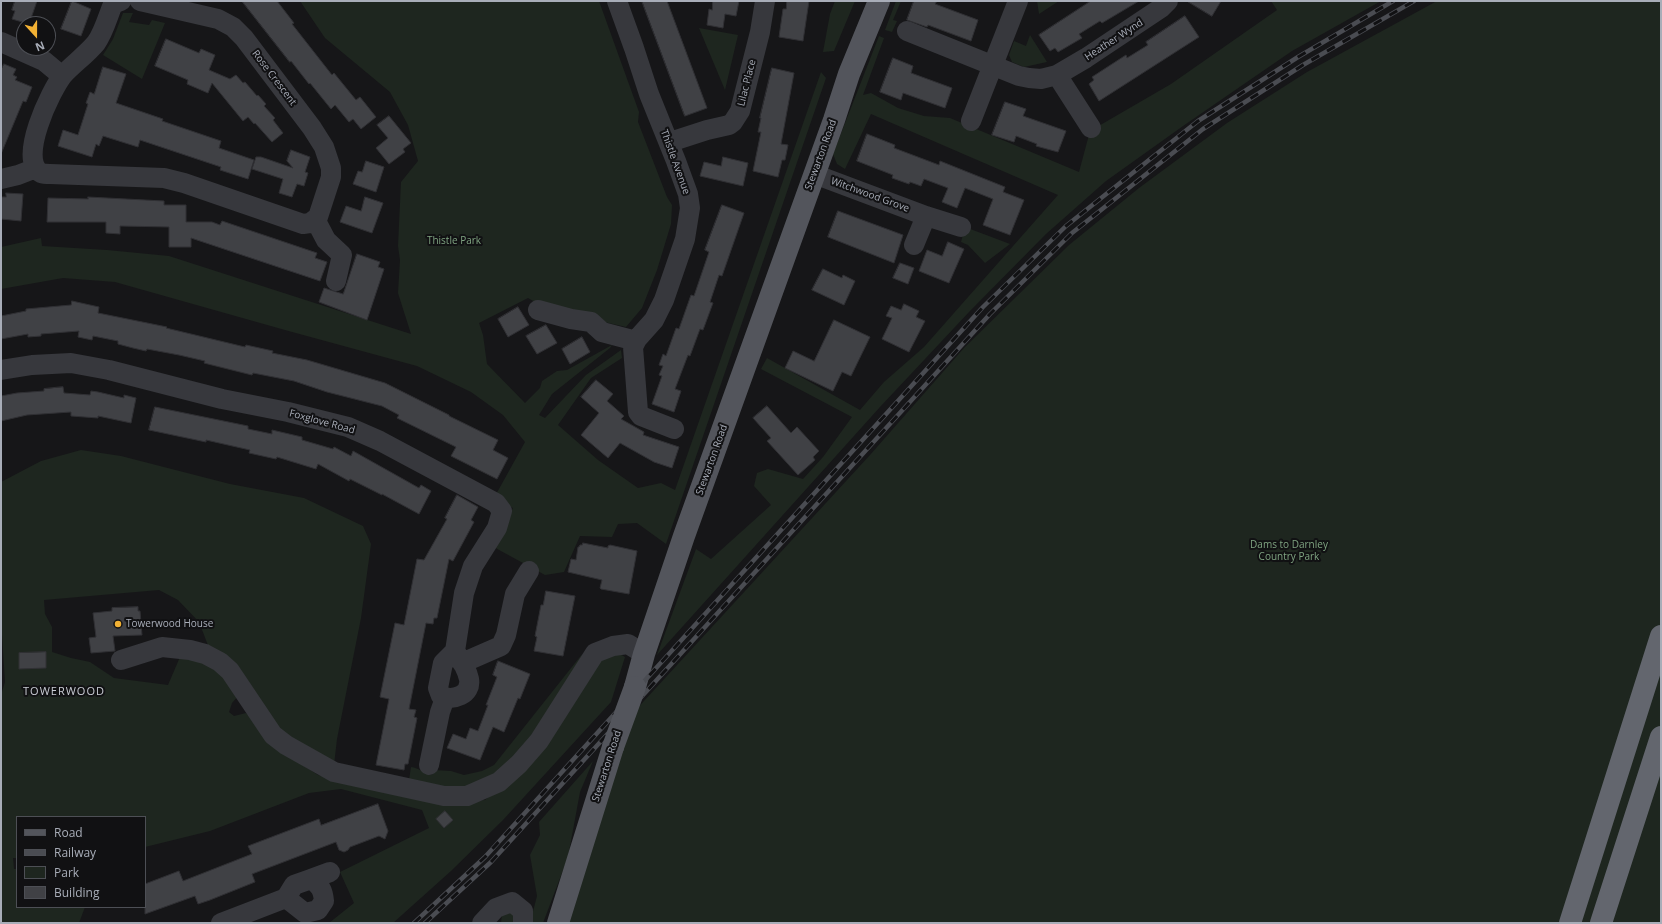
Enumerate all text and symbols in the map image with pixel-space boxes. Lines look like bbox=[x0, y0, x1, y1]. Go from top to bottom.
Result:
north arrow bbox=[16, 16, 56, 56]
street label: Heather Wynd bbox=[1083, 17, 1145, 63]
text: N bbox=[33, 38, 47, 55]
street label: Rose Crescent bbox=[249, 48, 299, 108]
street label: Lilac Place bbox=[735, 58, 759, 108]
street label: Stewarton Road bbox=[803, 118, 839, 192]
street label: Thistle Avenue bbox=[658, 128, 692, 196]
street label: Witchwood Grove bbox=[829, 175, 911, 215]
park label: Thistle Park bbox=[427, 235, 481, 247]
street label: Foxglove Road bbox=[288, 407, 356, 437]
street label: Stewarton Road bbox=[694, 423, 730, 497]
park label: Dams to Darnley Country Park bbox=[1250, 539, 1328, 562]
place label: Towerwood House bbox=[126, 618, 213, 630]
marker: Towerwood House bbox=[113, 619, 123, 629]
district label: TOWERWOOD bbox=[23, 685, 105, 699]
street label: Stewarton Road bbox=[590, 729, 624, 803]
legend bbox=[16, 816, 146, 908]
text: Road bbox=[54, 824, 83, 841]
text: Railway bbox=[54, 844, 96, 861]
text: Park bbox=[54, 864, 79, 881]
text: Building bbox=[54, 884, 99, 901]

